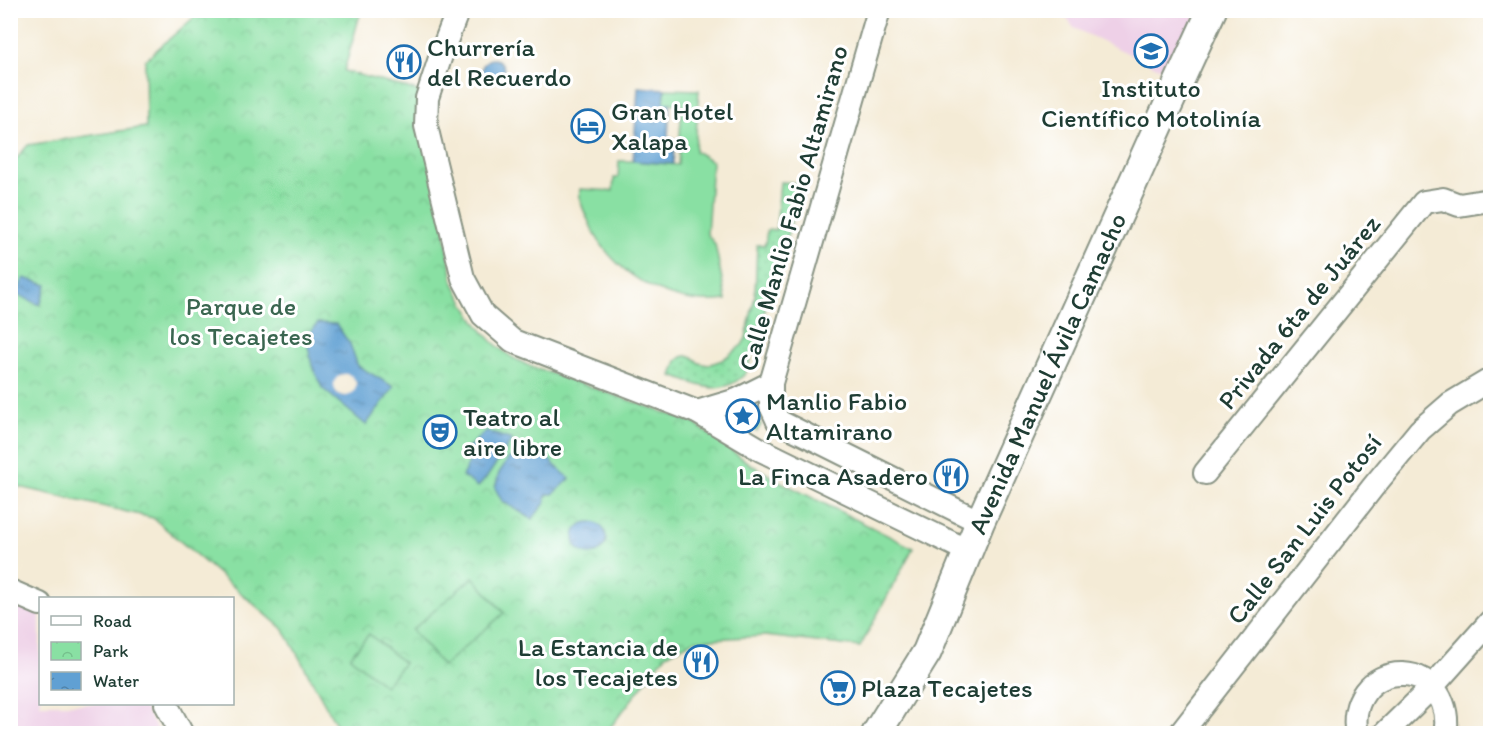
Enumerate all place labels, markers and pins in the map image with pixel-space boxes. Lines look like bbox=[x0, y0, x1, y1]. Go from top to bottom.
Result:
place label: Churrería del Recuerdo bbox=[427, 31, 571, 93]
school or university icon: Instituto Científico Motolinía bbox=[1133, 33, 1169, 69]
restaurant icon: Churrería del Recuerdo bbox=[386, 44, 422, 80]
place label: Instituto Científico Motolinía bbox=[1041, 72, 1261, 134]
place label: Gran Hotel Xalapa bbox=[611, 95, 733, 157]
hotel icon: Gran Hotel Xalapa bbox=[570, 108, 606, 144]
place label: Manlio Fabio Altamirano bbox=[766, 385, 907, 447]
place icon: Manlio Fabio Altamirano bbox=[725, 398, 761, 434]
place label: Teatro al aire libre bbox=[463, 401, 562, 463]
theatre icon: Teatro al aire libre bbox=[422, 414, 458, 450]
restaurant icon: La Finca Asadero bbox=[933, 458, 969, 494]
place label: La Finca Asadero bbox=[738, 460, 928, 492]
place label: La Estancia de los Tecajetes bbox=[518, 631, 678, 693]
restaurant icon: La Estancia de los Tecajetes bbox=[683, 644, 719, 680]
supermarket icon: Plaza Tecajetes bbox=[820, 670, 856, 706]
place label: Plaza Tecajetes bbox=[861, 672, 1033, 704]

